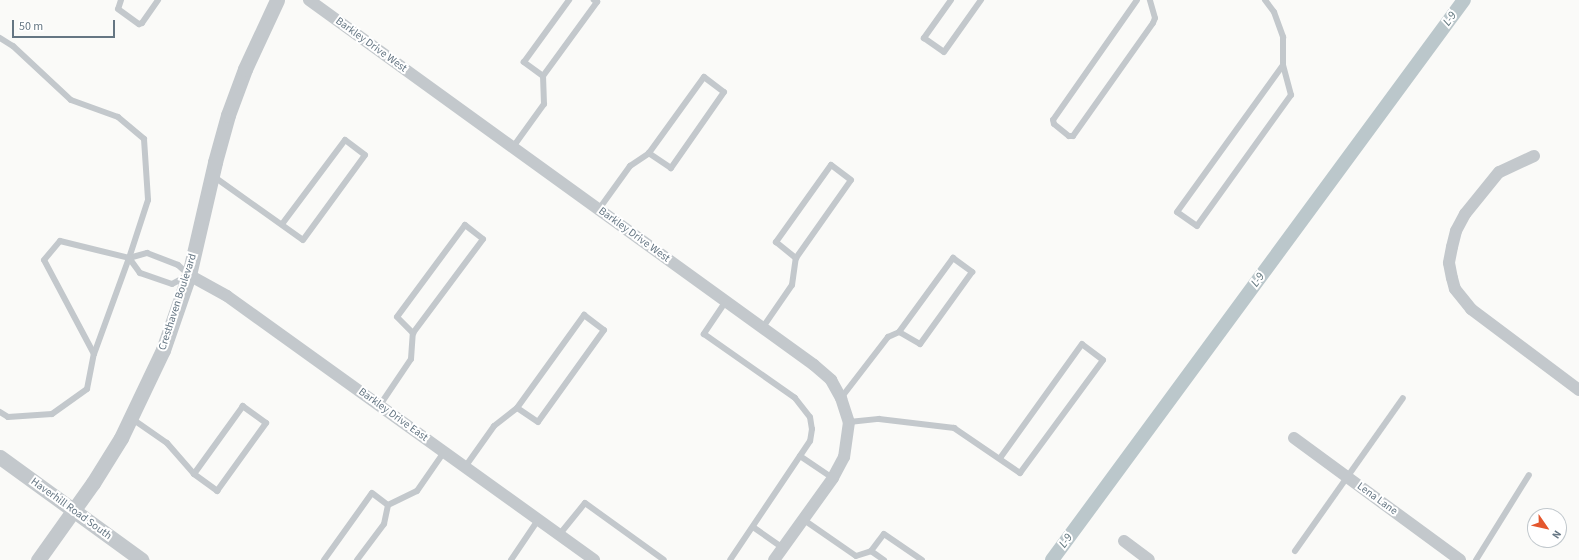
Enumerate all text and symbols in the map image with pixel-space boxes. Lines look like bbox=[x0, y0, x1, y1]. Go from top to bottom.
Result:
water label: L-9 bbox=[1440, 9, 1460, 29]
scale bar bbox=[14, 12, 117, 38]
street label: Barkley Drive West bbox=[333, 15, 409, 75]
text: 50 m bbox=[19, 18, 43, 35]
street label: Barkley Drive West bbox=[596, 205, 672, 265]
street label: Cresthaven Boulevard bbox=[156, 252, 200, 352]
water label: L-9 bbox=[1248, 270, 1268, 290]
street label: Barkley Drive East bbox=[356, 385, 430, 445]
street label: Haverhill Road South bbox=[28, 475, 114, 543]
street label: Lena Lane bbox=[1354, 480, 1400, 518]
north arrow bbox=[1527, 508, 1567, 548]
text: N bbox=[1548, 527, 1565, 542]
water label: L-9 bbox=[1056, 531, 1076, 551]

